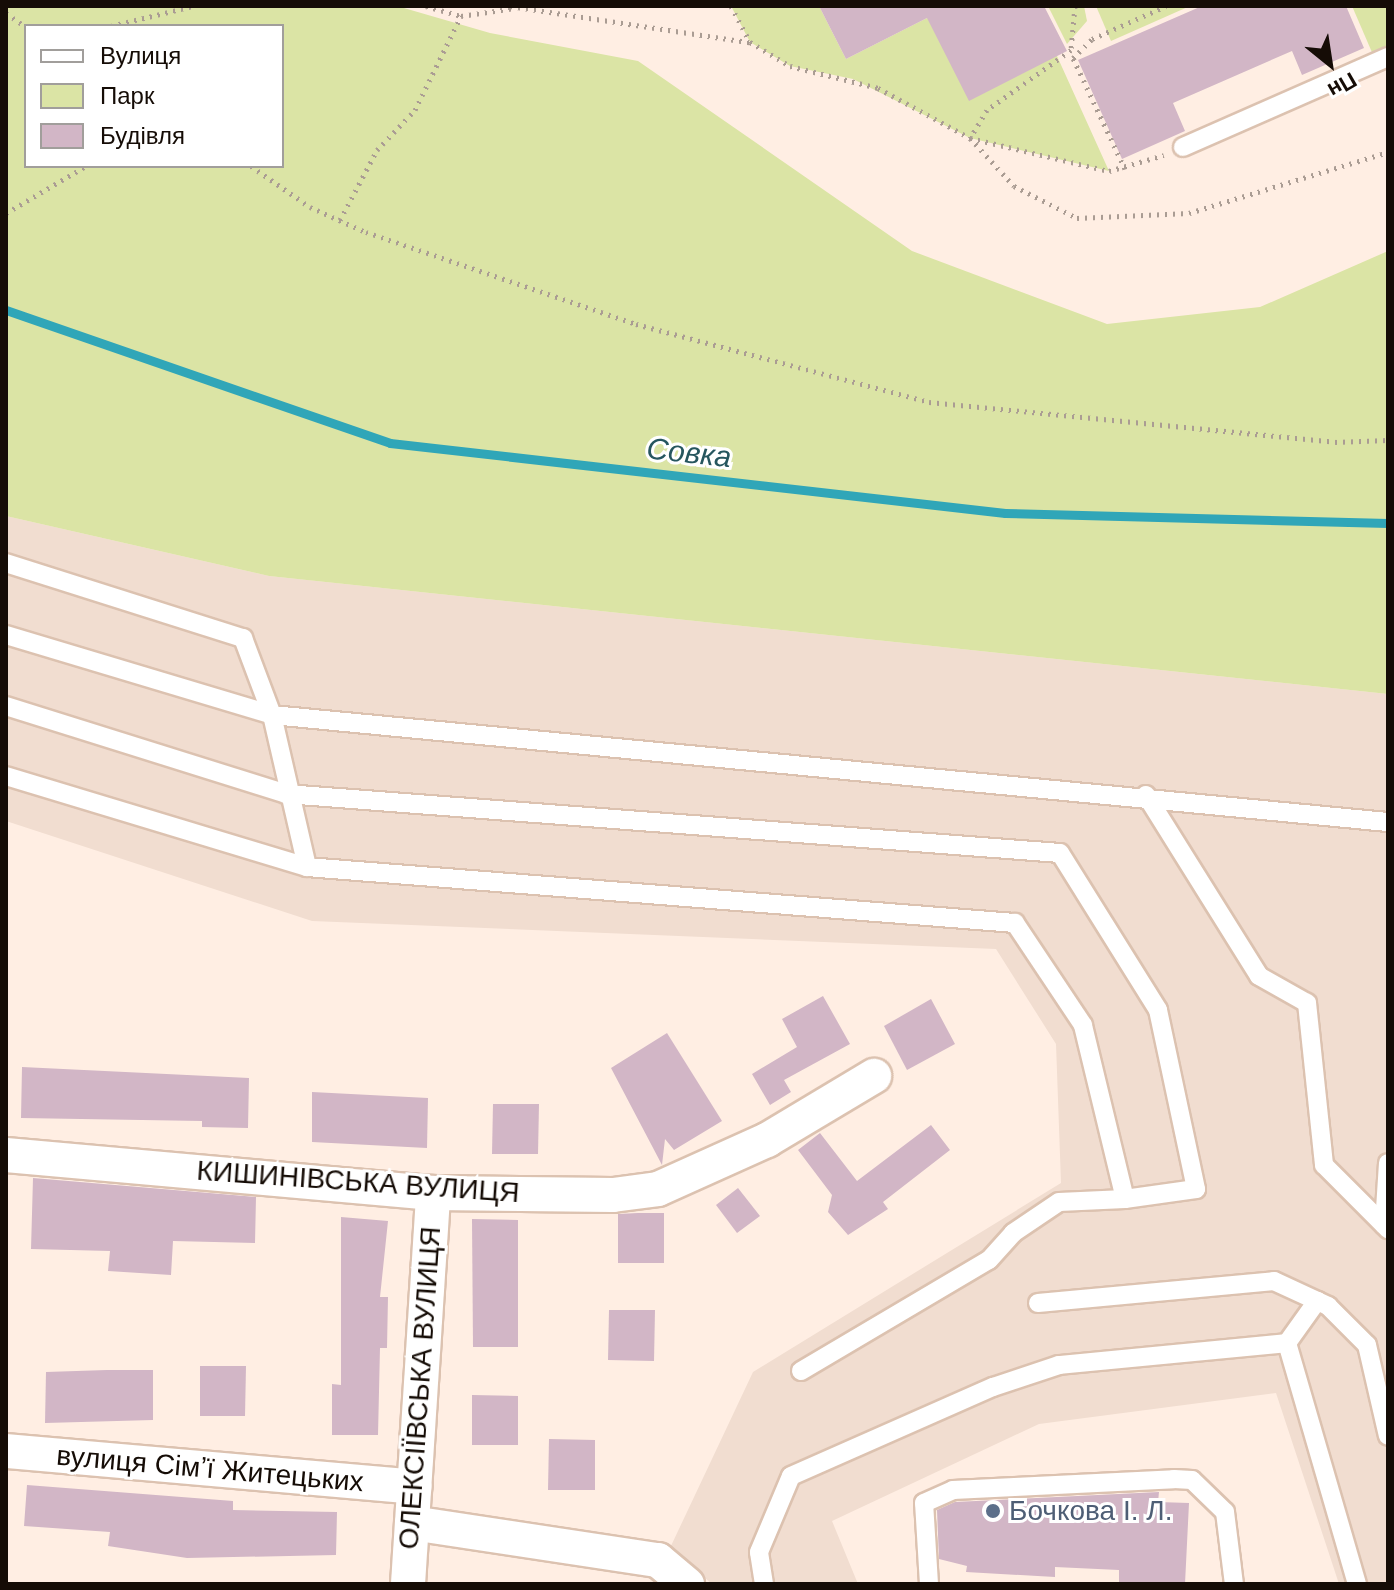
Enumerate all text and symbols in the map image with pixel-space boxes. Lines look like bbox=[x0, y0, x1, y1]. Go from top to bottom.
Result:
legend bbox=[24, 24, 284, 168]
north arrow bbox=[1290, 24, 1370, 104]
text: Вулиця bbox=[100, 42, 181, 69]
text: Пн bbox=[1323, 67, 1361, 103]
text: Парк bbox=[100, 82, 154, 109]
text: Будівля bbox=[100, 122, 185, 149]
water label: Совка bbox=[645, 431, 733, 475]
street label: КИШИНІВСЬКА ВУЛИЦЯ bbox=[196, 1154, 520, 1210]
street label: ОЛЕКСІЇВСЬКА ВУЛИЦЯ bbox=[392, 1226, 448, 1550]
street label: вулиця Сімʼї Житецьких bbox=[55, 1439, 365, 1499]
place label: Бочкова І. Л. bbox=[1009, 1494, 1172, 1528]
marker: Бочкова І. Л. bbox=[984, 1502, 1002, 1520]

